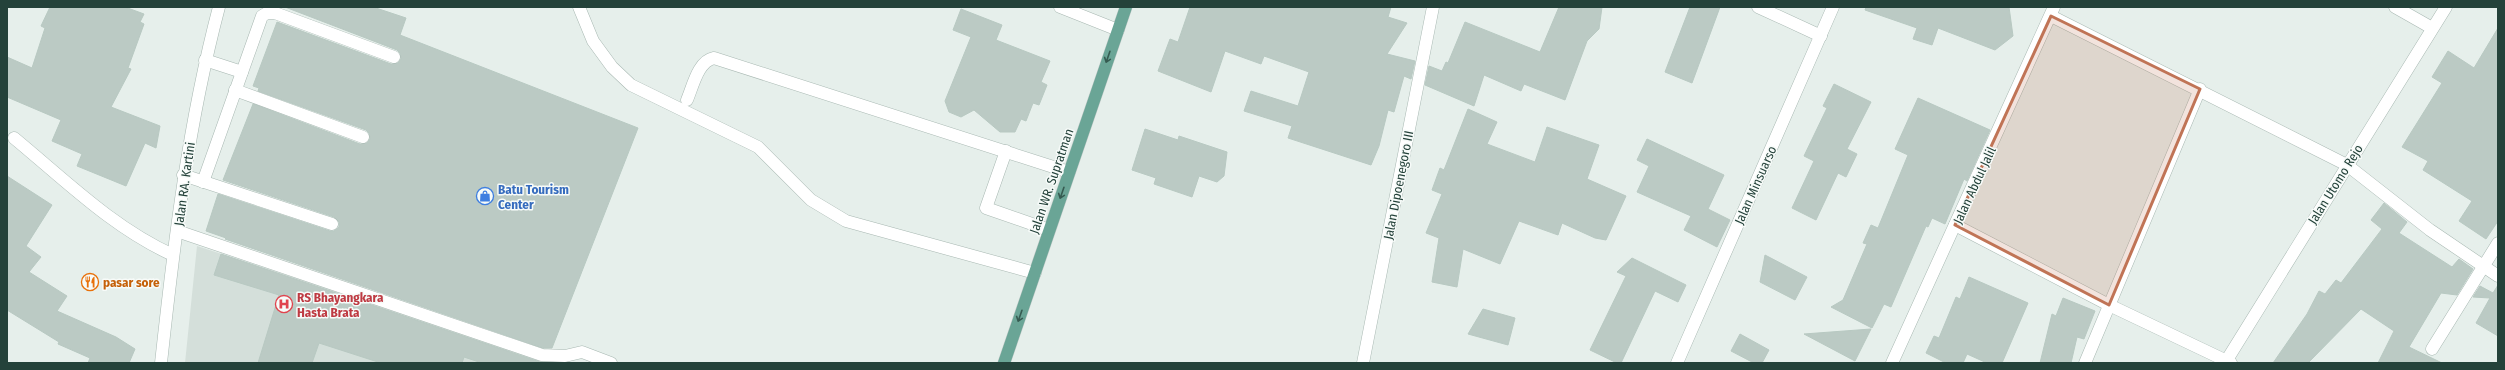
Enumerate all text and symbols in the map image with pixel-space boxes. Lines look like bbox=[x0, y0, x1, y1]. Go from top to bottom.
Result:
one-way arrow bbox=[1104, 51, 1112, 63]
street label: Jalan WR. Supratman bbox=[1026, 127, 1077, 236]
street label: Jalan Dipoenegoro III bbox=[1381, 129, 1416, 241]
street label: Jalan RA. Kartini bbox=[171, 141, 198, 227]
street label: Jalan Utomo Rejo bbox=[2305, 141, 2366, 227]
street label: Jalan Minsuarso bbox=[1731, 144, 1780, 227]
street label: Jalan Abdul Jalil bbox=[1950, 144, 1999, 226]
place label: Batu Tourism Center bbox=[498, 182, 569, 212]
shop icon: Batu Tourism Center bbox=[475, 186, 495, 206]
one-way arrow bbox=[1058, 187, 1065, 200]
restaurant icon: pasar sore bbox=[80, 272, 100, 292]
place label: pasar sore bbox=[103, 275, 160, 290]
place label: RS Bhayangkara Hasta Brata bbox=[297, 290, 384, 320]
hospital icon: RS Bhayangkara Hasta Brata bbox=[274, 294, 294, 314]
one-way arrow bbox=[1015, 310, 1023, 322]

